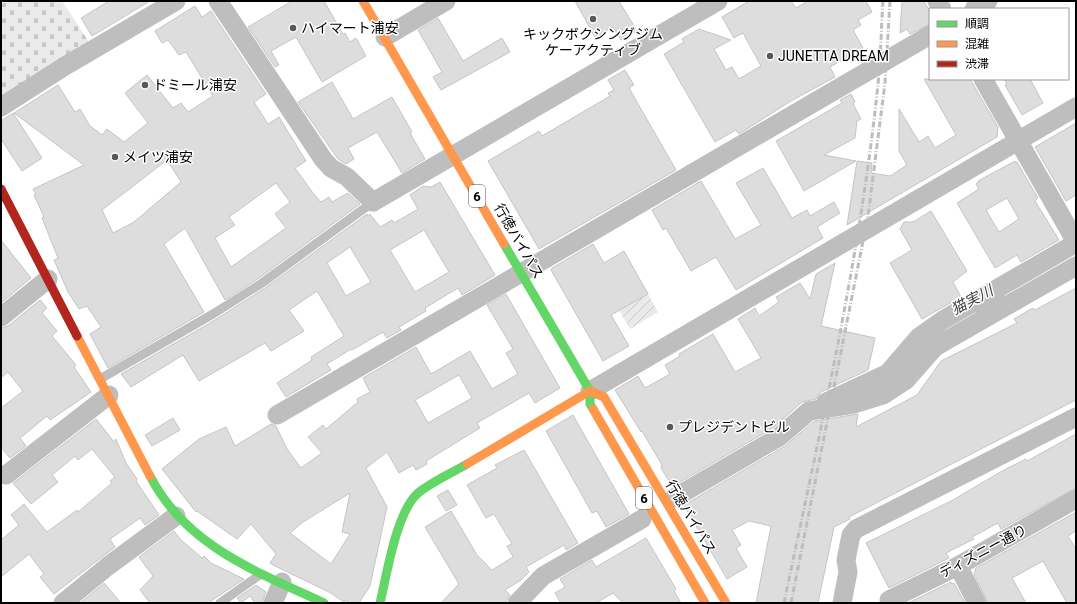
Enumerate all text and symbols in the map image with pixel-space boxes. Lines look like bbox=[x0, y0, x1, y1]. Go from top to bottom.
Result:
legend bbox=[929, 8, 1069, 80]
marker: キックボクシングジム ケーアクティブ bbox=[588, 14, 598, 24]
text: 順調 bbox=[965, 17, 989, 31]
place label: ハイマート浦安 bbox=[301, 20, 399, 36]
marker: ハイマート浦安 bbox=[288, 23, 298, 33]
place label: キックボクシングジム ケーアクティブ bbox=[523, 26, 663, 58]
text: 混雑 bbox=[965, 37, 989, 51]
place label: JUNETTA DREAM bbox=[778, 48, 889, 64]
marker: JUNETTA DREAM bbox=[765, 51, 775, 61]
text: 渋滞 bbox=[965, 57, 989, 71]
place label: ドミール浦安 bbox=[153, 77, 237, 93]
marker: ドミール浦安 bbox=[140, 80, 150, 90]
place label: メイツ浦安 bbox=[123, 149, 193, 165]
marker: メイツ浦安 bbox=[110, 152, 120, 162]
road number: 6 bbox=[469, 185, 485, 207]
street label: 行徳バイパス bbox=[491, 201, 547, 281]
water label: 猫実川 bbox=[948, 281, 998, 319]
place label: プレジデントビル bbox=[678, 419, 790, 435]
marker: プレジデントビル bbox=[665, 422, 675, 432]
street label: 行徳バイパス bbox=[663, 477, 719, 557]
road number: 6 bbox=[636, 487, 652, 509]
street label: ディズニー通り bbox=[936, 521, 1030, 581]

